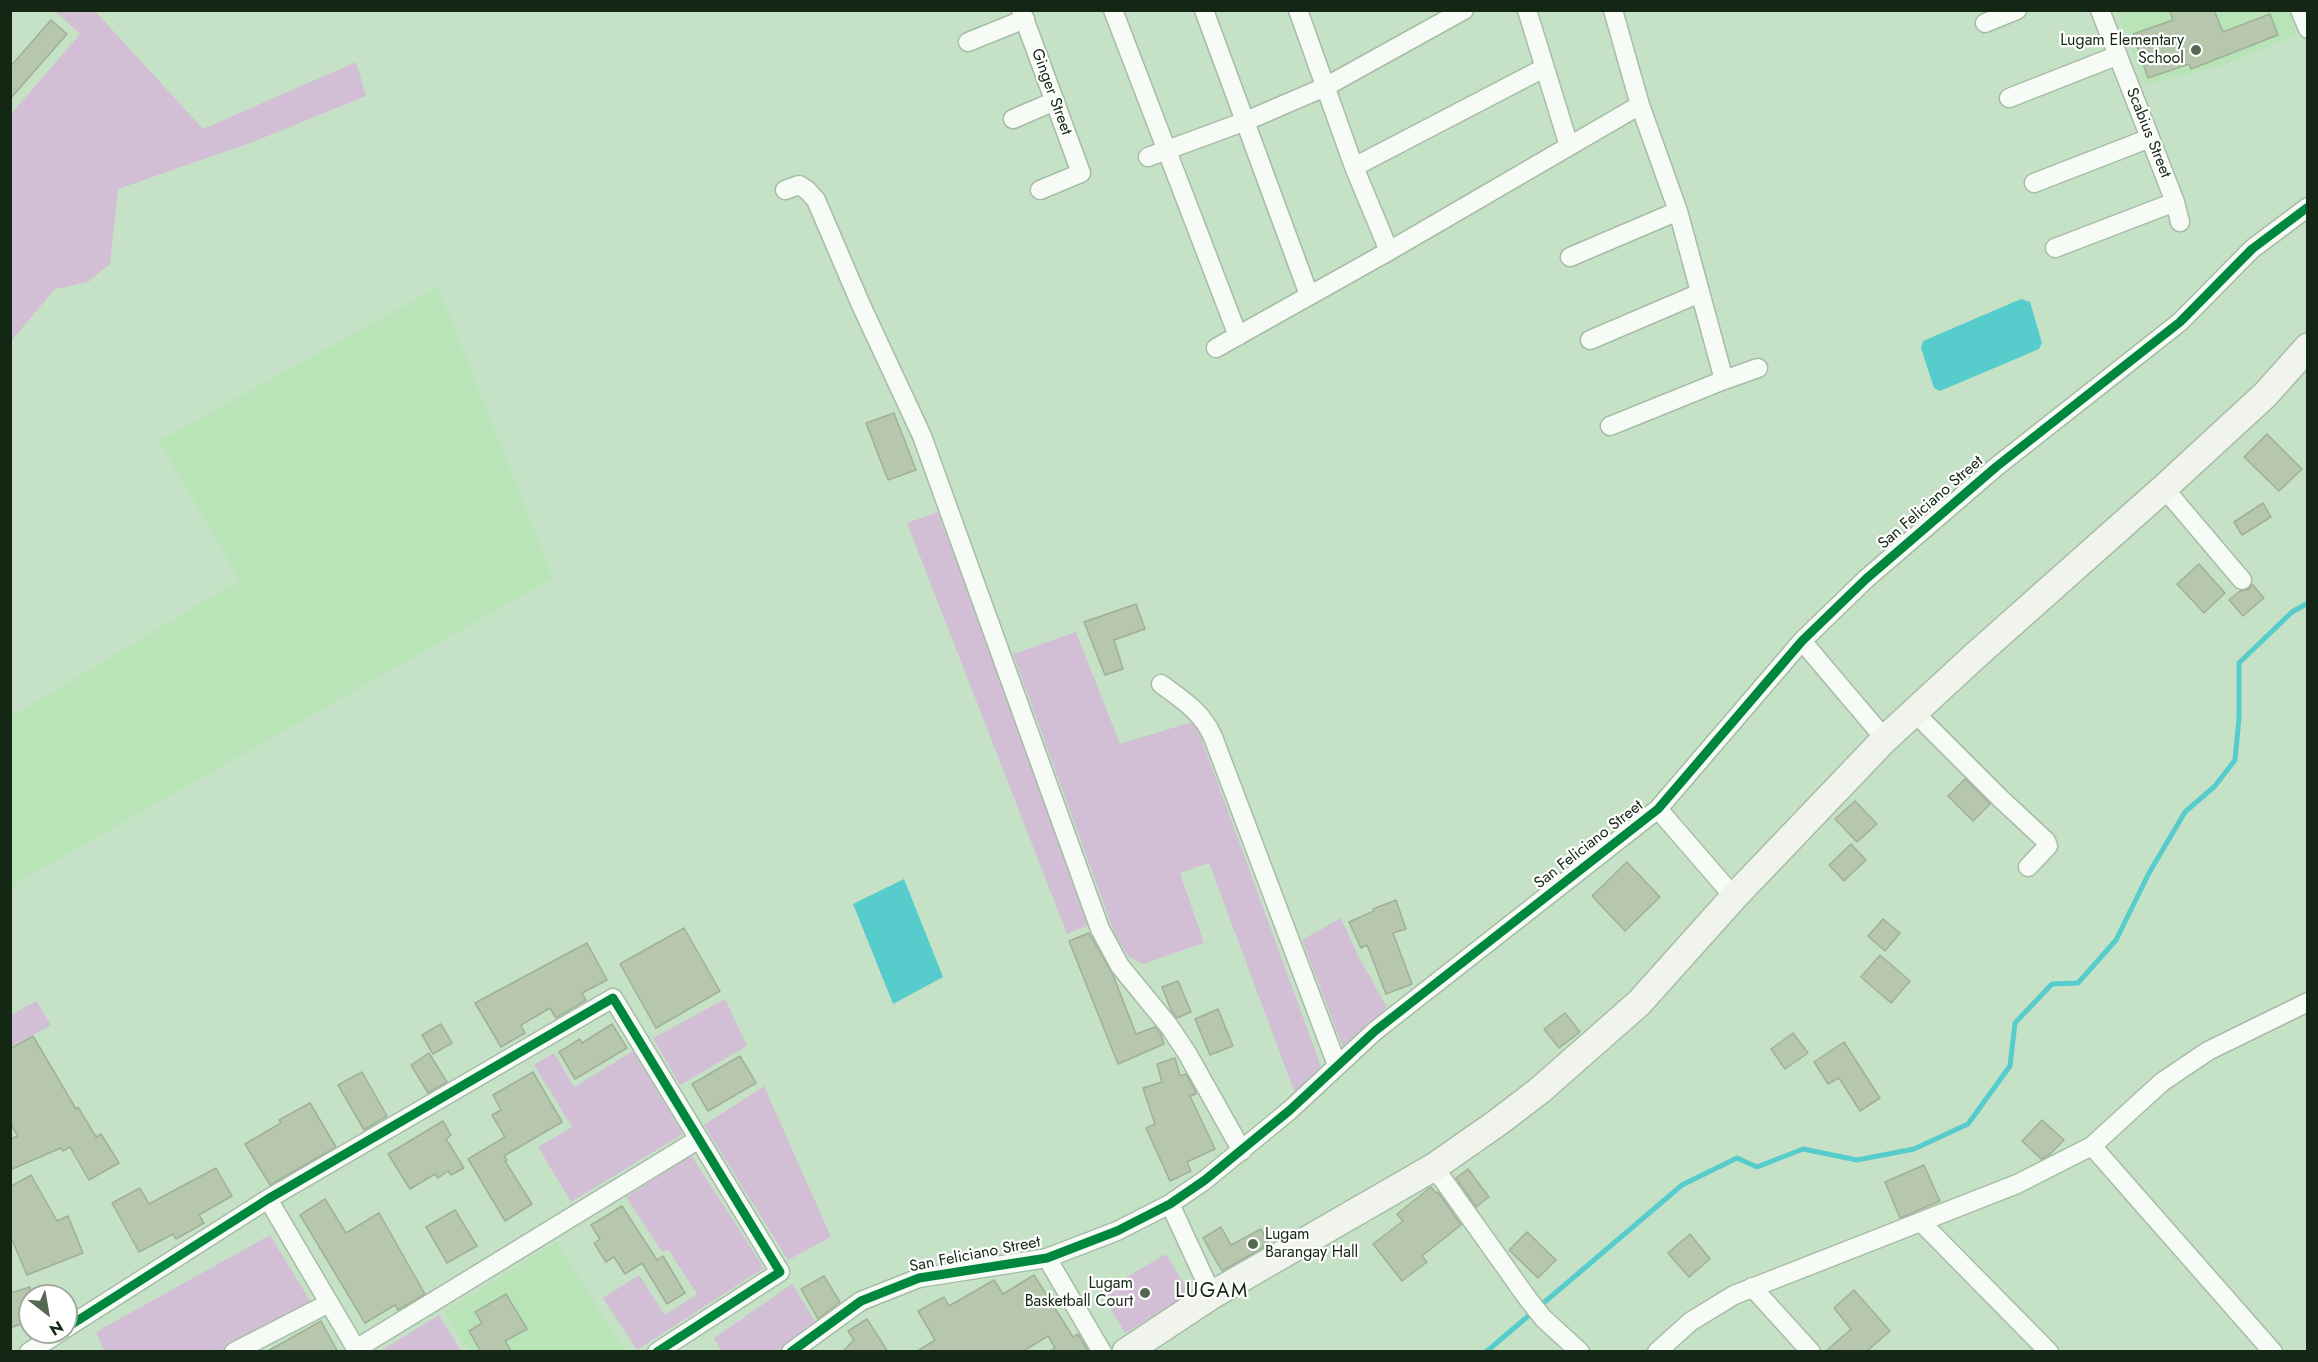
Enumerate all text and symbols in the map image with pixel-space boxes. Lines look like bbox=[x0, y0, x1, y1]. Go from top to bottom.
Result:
place label: Lugam Elementary School bbox=[2060, 31, 2184, 69]
marker: Lugam Elementary School bbox=[2189, 43, 2203, 57]
street label: Ginger Street bbox=[1026, 46, 1076, 138]
street label: Scabius Street bbox=[2121, 85, 2175, 181]
street label: San Feliciano Street bbox=[1875, 452, 1987, 554]
street label: San Feliciano Street bbox=[1531, 797, 1647, 893]
place label: Lugam Barangay Hall bbox=[1265, 1225, 1358, 1263]
street label: San Feliciano Street bbox=[908, 1233, 1042, 1277]
marker: Lugam Barangay Hall bbox=[1246, 1237, 1260, 1251]
place label: Lugam Basketball Court bbox=[1025, 1274, 1133, 1312]
district label: LUGAM bbox=[1175, 1280, 1249, 1304]
north arrow bbox=[18, 1284, 78, 1344]
marker: Lugam Basketball Court bbox=[1138, 1286, 1152, 1300]
text: N bbox=[45, 1315, 68, 1341]

